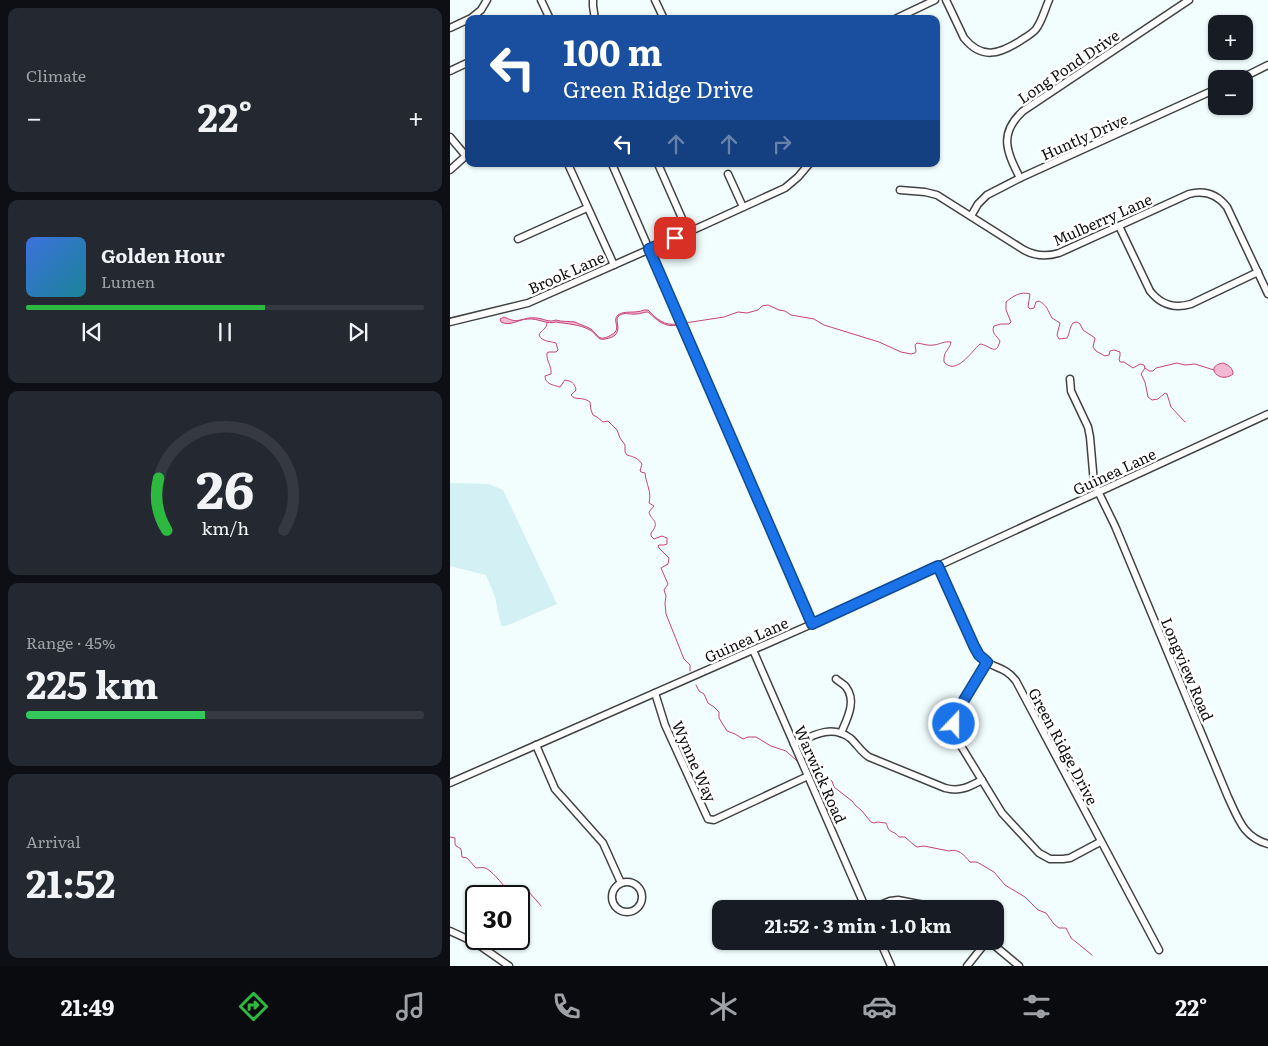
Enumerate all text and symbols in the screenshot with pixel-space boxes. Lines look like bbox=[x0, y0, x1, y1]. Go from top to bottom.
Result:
map controls bbox=[1208, 15, 1253, 115]
button: + bbox=[1208, 15, 1253, 60]
street label: Long Pond Drive bbox=[1012, 23, 1124, 109]
text: 100 m bbox=[563, 25, 663, 77]
icon: left bbox=[480, 35, 545, 100]
text: Climate bbox=[26, 63, 86, 87]
button: − bbox=[1208, 70, 1253, 115]
text: Green Ridge Drive bbox=[563, 72, 753, 105]
text: 22° bbox=[198, 87, 252, 144]
text: − bbox=[26, 95, 42, 137]
text: + bbox=[408, 95, 424, 137]
street label: Huntly Drive bbox=[1037, 107, 1131, 165]
icon: left bbox=[609, 130, 637, 158]
icon: ahead bbox=[662, 130, 690, 158]
icon: ahead bbox=[715, 130, 743, 158]
icon: right bbox=[768, 130, 796, 158]
street label: Mulberry Lane bbox=[1049, 187, 1156, 251]
pin bbox=[654, 217, 696, 259]
icon: arrive bbox=[661, 224, 689, 252]
text: Golden Hour bbox=[101, 241, 225, 269]
street label: Brook Lane bbox=[524, 245, 608, 299]
text: Lumen bbox=[101, 269, 155, 293]
icon: previous bbox=[78, 318, 106, 346]
icon: pause bbox=[211, 318, 239, 346]
icon: next bbox=[344, 318, 372, 346]
street label: Guinea Lane bbox=[1069, 442, 1160, 500]
text: 26 bbox=[196, 448, 254, 525]
text: km/h bbox=[201, 514, 249, 541]
street label: Guinea Lane bbox=[700, 610, 792, 668]
street label: Longview Road bbox=[1156, 614, 1220, 724]
text: Range · 45% bbox=[26, 630, 116, 654]
text: 225 km bbox=[26, 654, 158, 711]
street label: Green Ridge Drive bbox=[1023, 683, 1105, 809]
position arrow bbox=[927, 697, 979, 749]
street label: Wynne Way bbox=[667, 717, 723, 806]
street label: Warwick Road bbox=[789, 721, 853, 827]
text: Arrival bbox=[26, 829, 81, 853]
text: 21:52 bbox=[26, 853, 115, 910]
speed limit sign: 30 bbox=[465, 885, 530, 950]
text: 21:52 · 3 min · 1.0 km bbox=[764, 911, 952, 939]
icon: directions bbox=[236, 989, 271, 1024]
icon: music bbox=[393, 989, 428, 1024]
icon: phone bbox=[549, 989, 584, 1024]
icon: climate bbox=[706, 989, 741, 1024]
icon: car bbox=[862, 989, 897, 1024]
icon: filters bbox=[1019, 989, 1054, 1024]
text: 21:49 bbox=[61, 990, 114, 1023]
text: 22° bbox=[1175, 990, 1207, 1023]

